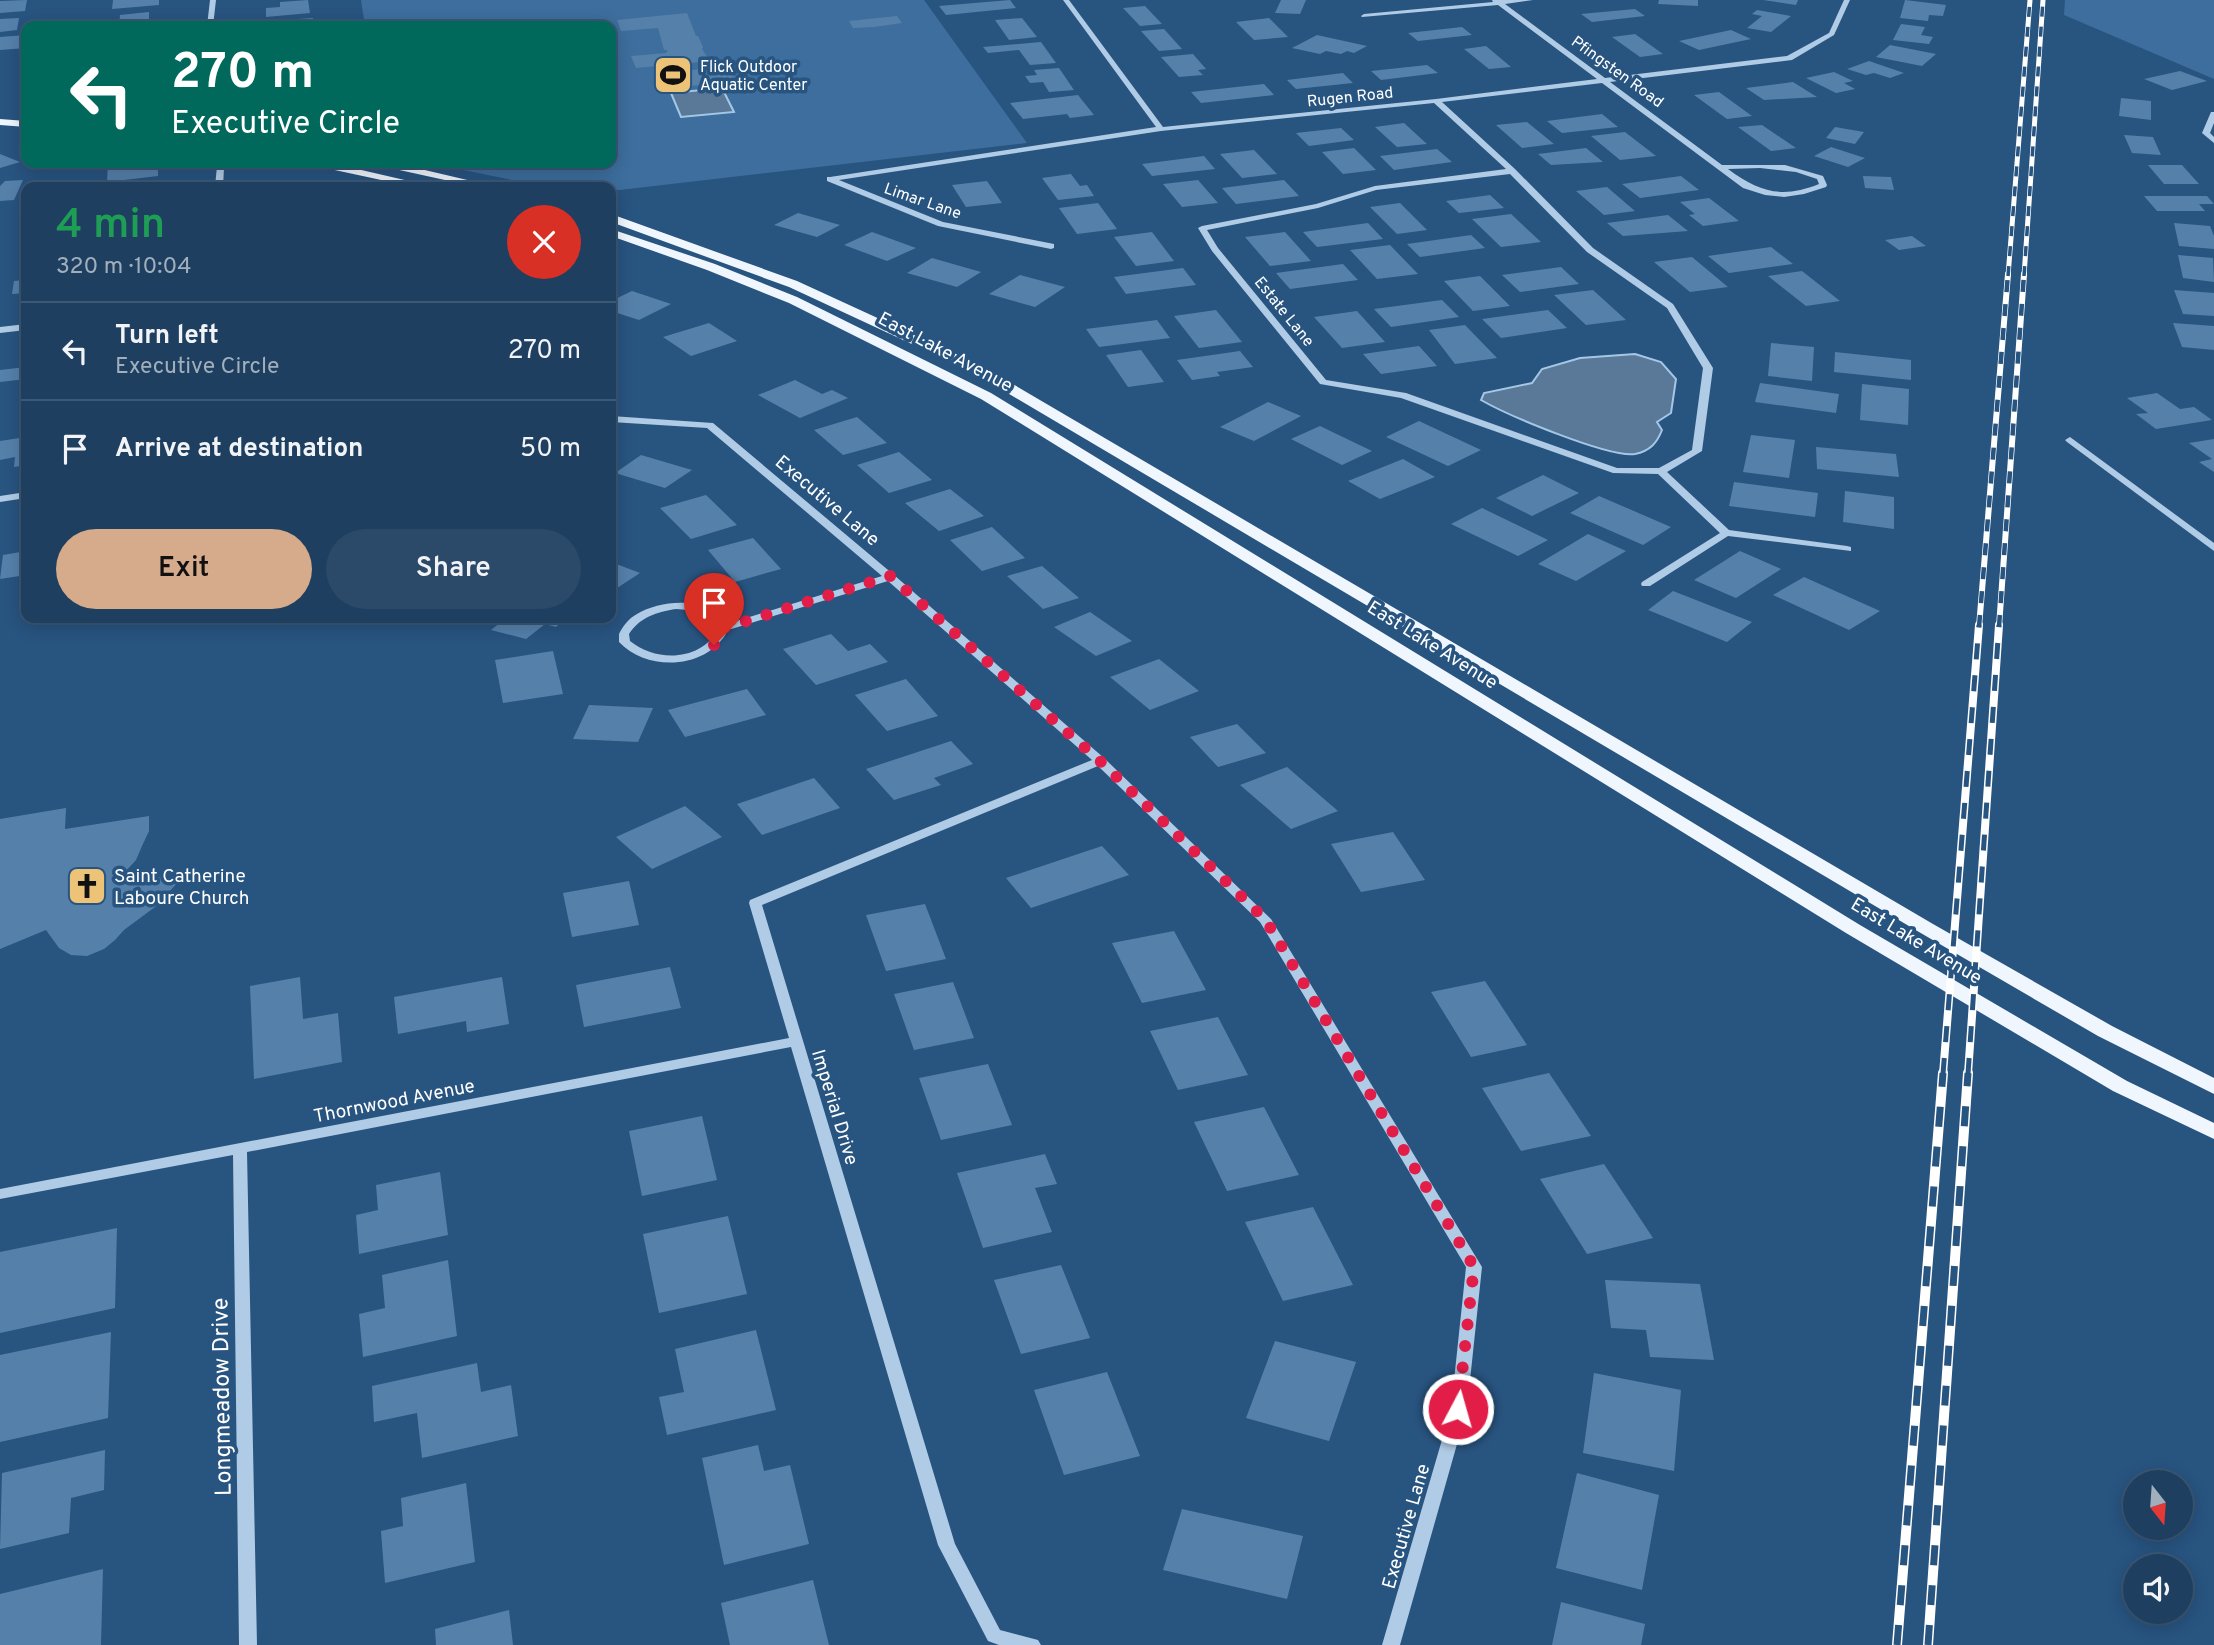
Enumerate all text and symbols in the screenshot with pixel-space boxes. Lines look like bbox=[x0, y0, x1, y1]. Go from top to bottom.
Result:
street label: Pfingsten Road bbox=[1567, 32, 1667, 113]
text: 270 m bbox=[171, 44, 314, 106]
icon: left bbox=[56, 49, 147, 140]
sports icon: Flick Outdoor Aquatic Center bbox=[652, 54, 694, 96]
place label: Flick Outdoor Aquatic Center bbox=[700, 58, 807, 96]
street label: Rugen Road bbox=[1306, 84, 1394, 112]
text: Executive Circle bbox=[171, 105, 400, 145]
street label: Limar Lane bbox=[881, 179, 964, 224]
text: 4 min bbox=[56, 200, 165, 253]
button: close bbox=[507, 205, 581, 279]
text: 320 m · 10:04 bbox=[56, 253, 192, 282]
street label: Estate Lane bbox=[1249, 273, 1318, 351]
street label: East Lake Avenue bbox=[874, 307, 1017, 398]
text: Turn left bbox=[115, 320, 219, 353]
icon: left bbox=[56, 332, 94, 370]
text: 270 m bbox=[508, 335, 581, 368]
text: Executive Circle bbox=[115, 353, 280, 382]
icon: arrive bbox=[56, 430, 94, 468]
text: Arrive at destination bbox=[115, 433, 363, 466]
text: 50 m bbox=[520, 433, 581, 466]
street label: Executive Lane bbox=[770, 451, 884, 552]
button: Exit bbox=[56, 529, 312, 609]
button: Share bbox=[326, 529, 581, 609]
pin bbox=[684, 573, 744, 645]
icon: arrive bbox=[695, 584, 733, 622]
street label: East Lake Avenue bbox=[1362, 596, 1502, 695]
church icon: Saint Catherine Laboure Church bbox=[66, 865, 108, 907]
place label: Saint Catherine Laboure Church bbox=[114, 865, 250, 911]
street label: East Lake Avenue bbox=[1846, 893, 1986, 990]
street label: Imperial Drive bbox=[805, 1047, 863, 1168]
street label: Thornwood Avenue bbox=[312, 1075, 477, 1129]
street label: Longmeadow Drive bbox=[207, 1298, 240, 1496]
position arrow bbox=[1421, 1372, 1495, 1446]
street label: Executive Lane bbox=[1378, 1461, 1436, 1592]
north arrow bbox=[2123, 1470, 2193, 1540]
map controls bbox=[2123, 1470, 2193, 1624]
button: sound bbox=[2123, 1554, 2193, 1624]

